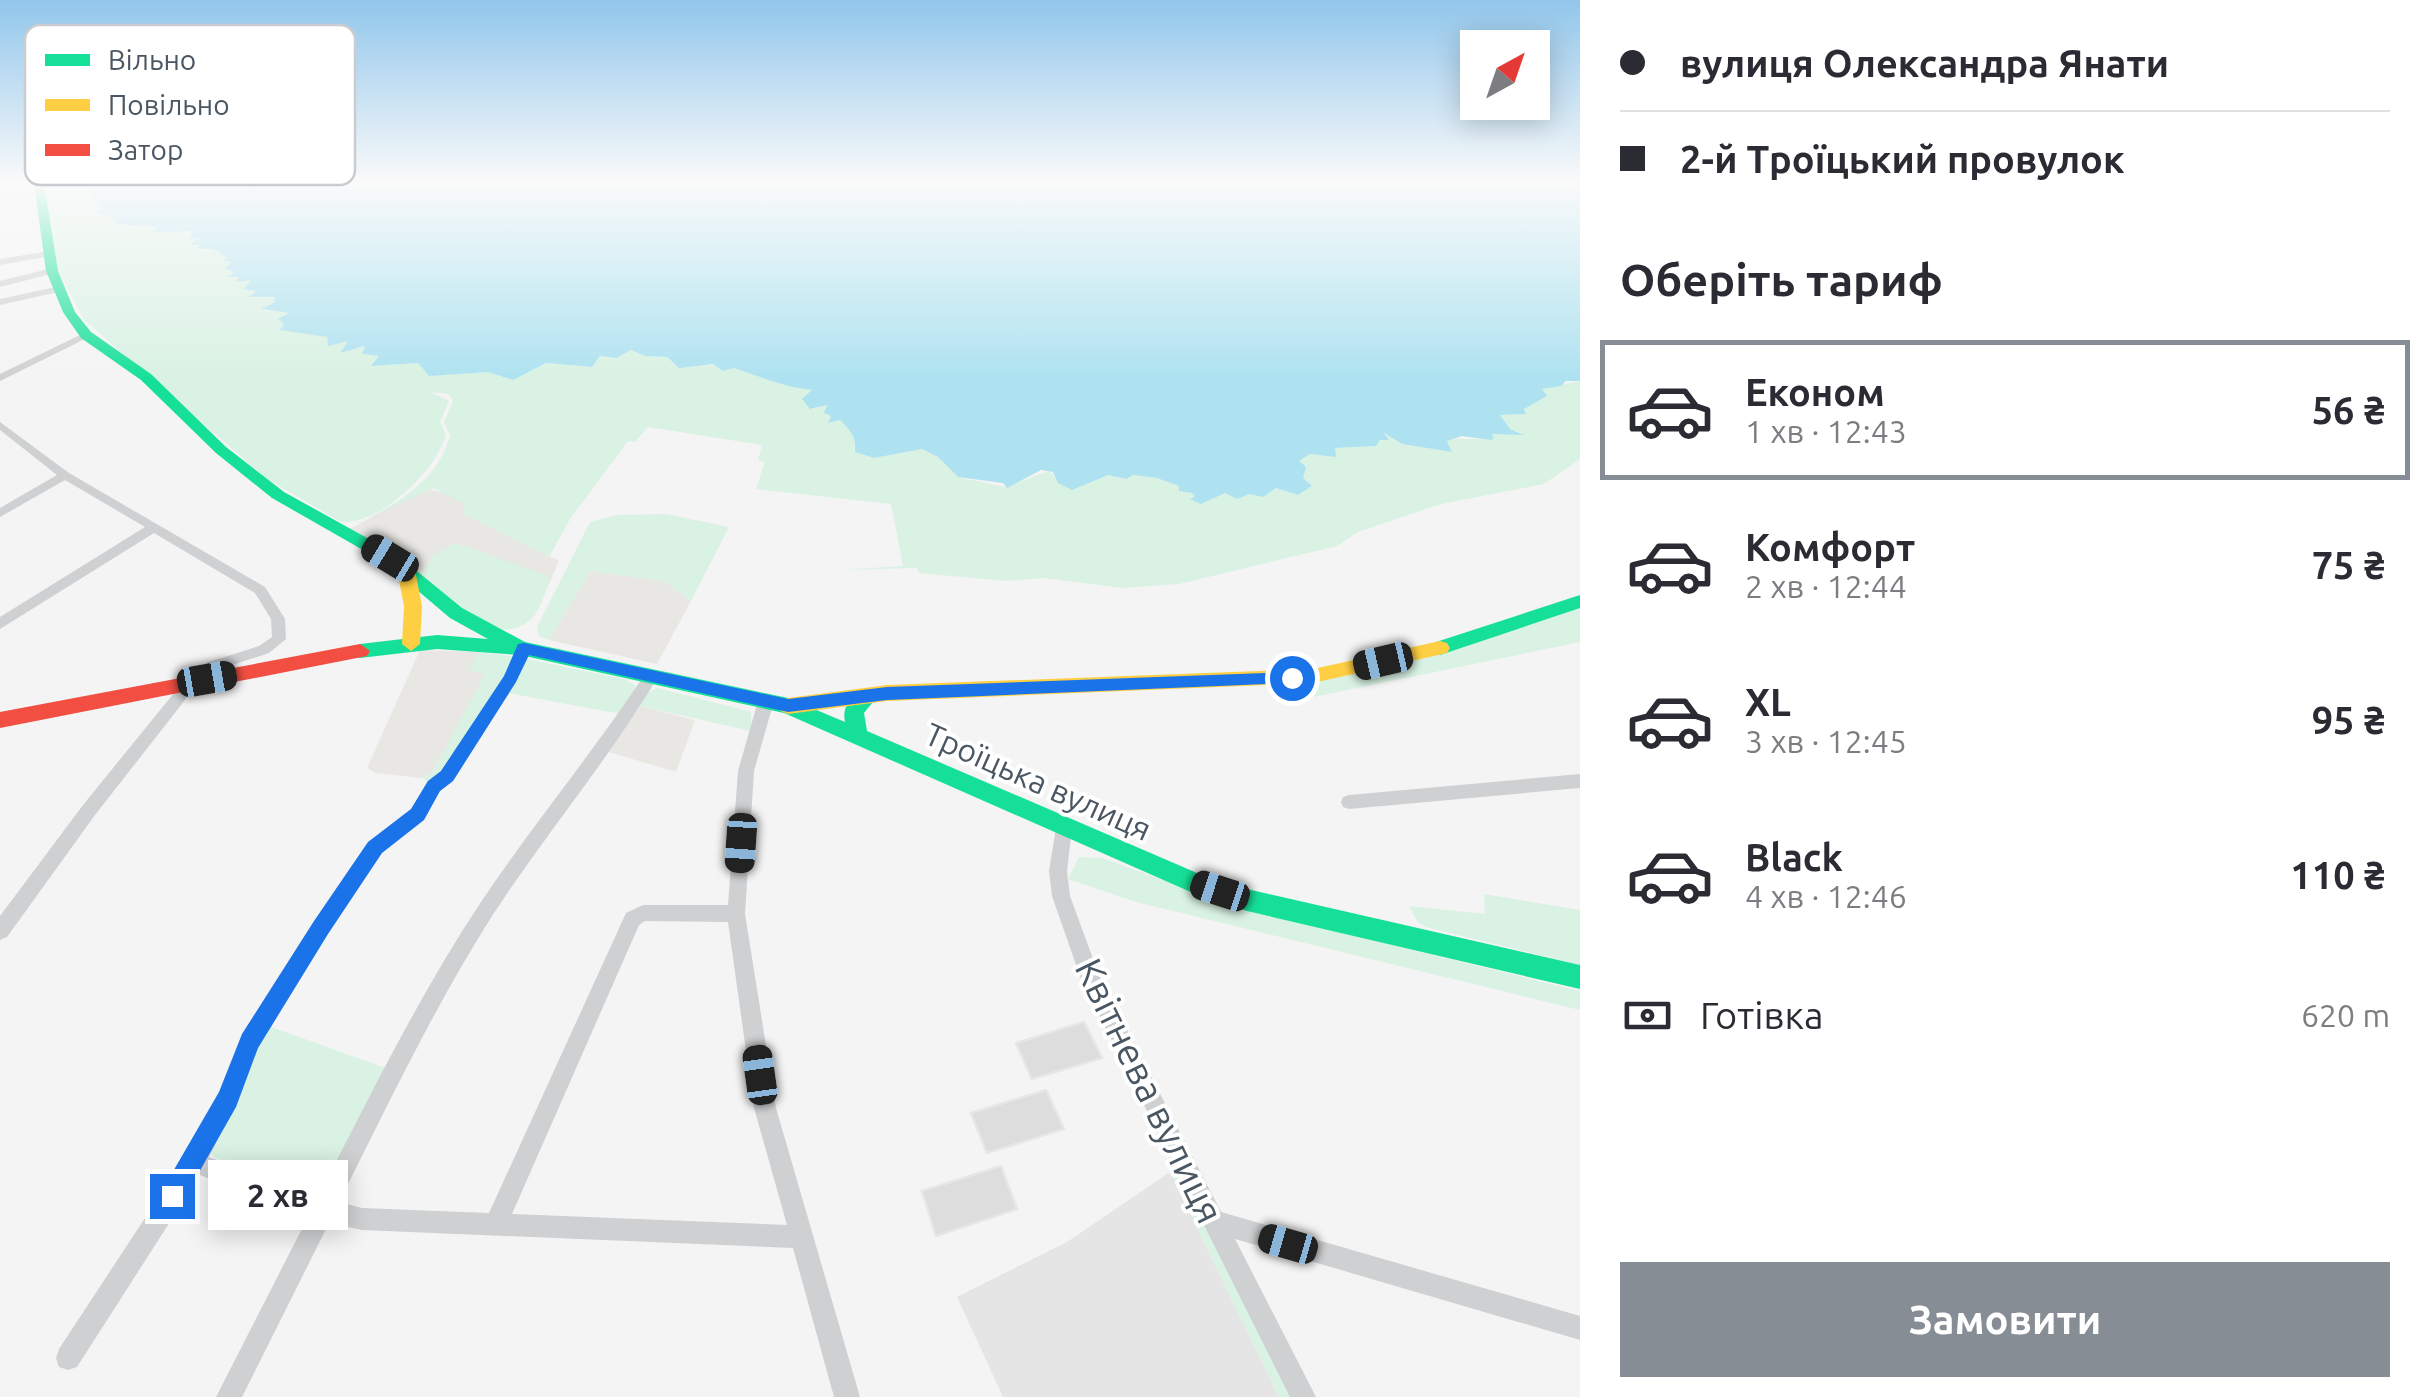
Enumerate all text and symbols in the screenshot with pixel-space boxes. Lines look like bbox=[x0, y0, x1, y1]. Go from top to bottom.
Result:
legend bbox=[25, 25, 355, 185]
north arrow bbox=[1460, 30, 1550, 120]
map controls bbox=[1460, 30, 1550, 120]
text: вулиця Олександра Янати bbox=[1680, 42, 2169, 84]
text: Вільно bbox=[108, 44, 196, 75]
text: Повільно bbox=[108, 89, 230, 120]
text: Затор bbox=[108, 134, 183, 165]
text: 2-й Троїцький провулок bbox=[1680, 138, 2125, 180]
text: Оберіть тариф bbox=[1620, 254, 1943, 305]
icon: car bbox=[1625, 365, 1715, 455]
text: Економ bbox=[1745, 371, 1885, 413]
text: 56 ₴ bbox=[2312, 389, 2385, 431]
text: 1 хв · 12:43 bbox=[1745, 413, 1907, 449]
icon: car bbox=[1625, 520, 1715, 610]
text: Комфорт bbox=[1745, 526, 1915, 568]
car bbox=[357, 530, 423, 586]
text: 75 ₴ bbox=[2312, 544, 2385, 586]
text: 2 хв · 12:44 bbox=[1745, 568, 1907, 604]
car bbox=[1350, 640, 1416, 682]
route start bbox=[1270, 656, 1315, 701]
car bbox=[175, 659, 239, 699]
icon: car bbox=[1625, 675, 1715, 765]
text: XL bbox=[1745, 681, 1791, 723]
text: 95 ₴ bbox=[2312, 699, 2385, 741]
street label: Троїцька вулиця bbox=[920, 715, 1157, 847]
text: 3 хв · 12:45 bbox=[1745, 723, 1907, 759]
car bbox=[724, 812, 758, 874]
icon: car bbox=[1625, 830, 1715, 920]
text: Black bbox=[1745, 836, 1843, 878]
text: 110 ₴ bbox=[2290, 854, 2385, 896]
car bbox=[1187, 867, 1253, 915]
text: 4 хв · 12:46 bbox=[1745, 878, 1907, 914]
street label: Квітнева вулиця bbox=[1068, 952, 1232, 1229]
icon: cash bbox=[1620, 988, 1675, 1043]
text: Готівка bbox=[1700, 994, 1823, 1036]
text: 620 m bbox=[2301, 997, 2390, 1033]
car bbox=[741, 1043, 779, 1107]
callout: 2 хв bbox=[207, 1161, 347, 1231]
route end bbox=[150, 1174, 195, 1219]
text: 2 хв bbox=[247, 1177, 309, 1213]
car bbox=[1255, 1221, 1321, 1267]
button: Замовити bbox=[1620, 1262, 2390, 1377]

